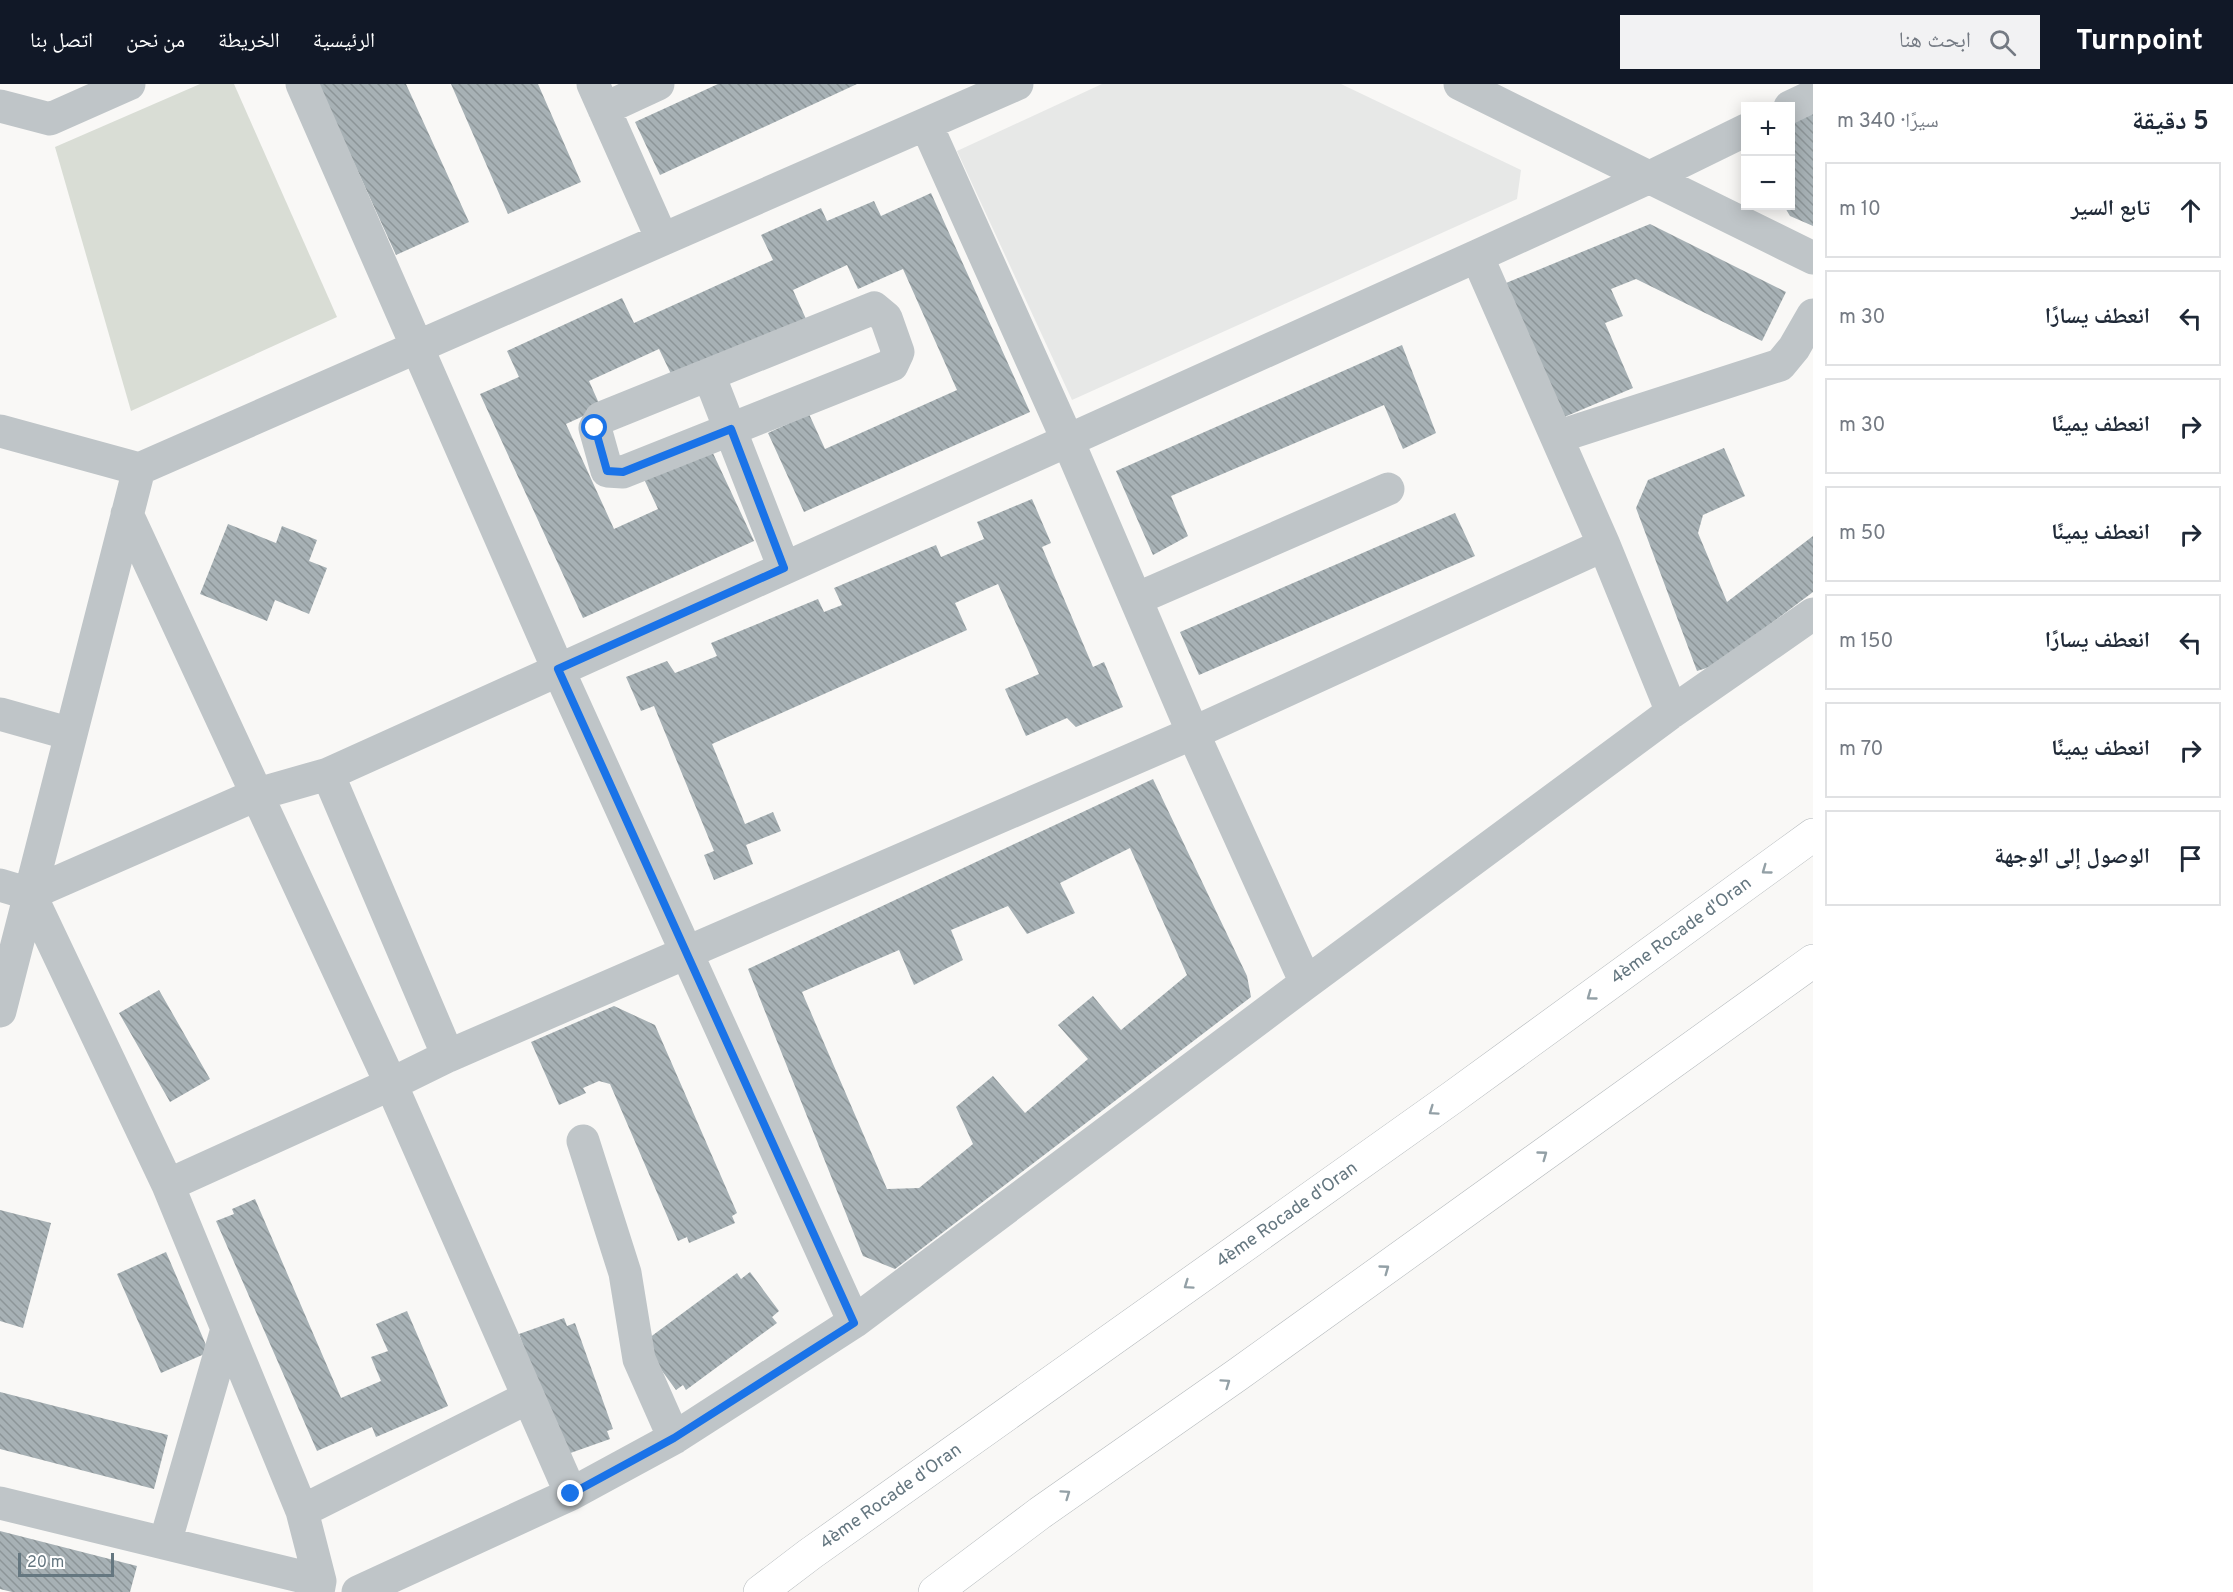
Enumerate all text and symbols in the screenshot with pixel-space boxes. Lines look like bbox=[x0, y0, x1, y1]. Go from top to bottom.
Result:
search box bbox=[1620, 15, 2040, 69]
text: Turnpoint bbox=[2076, 24, 2203, 60]
icon: search bbox=[1986, 26, 2019, 59]
text: اتصل بنا bbox=[30, 28, 93, 55]
text: من نحن bbox=[126, 28, 185, 55]
text: الخريطة bbox=[218, 28, 280, 55]
text: الرئيسية bbox=[313, 28, 375, 55]
text: ابحث هنا bbox=[1899, 28, 1971, 55]
map controls bbox=[1741, 102, 1795, 210]
button: + bbox=[1741, 102, 1795, 156]
text: 5 دقيقة bbox=[2132, 106, 2209, 139]
text: سيرًا · 340 m bbox=[1837, 109, 1939, 135]
button: − bbox=[1741, 156, 1795, 210]
icon: ahead bbox=[2174, 194, 2207, 227]
text: تابع السير bbox=[2071, 196, 2150, 223]
text: 10 m bbox=[1839, 197, 1881, 223]
icon: left bbox=[2174, 302, 2207, 335]
text: انعطف يسارًا bbox=[2045, 304, 2150, 331]
text: 30 m bbox=[1839, 305, 1885, 331]
icon: right bbox=[2174, 410, 2207, 443]
text: انعطف يمينًا bbox=[2051, 412, 2150, 439]
text: 30 m bbox=[1839, 413, 1885, 439]
route start bbox=[581, 414, 607, 440]
icon: right bbox=[2174, 518, 2207, 551]
text: انعطف يمينًا bbox=[2051, 520, 2150, 547]
text: 50 m bbox=[1839, 521, 1886, 547]
icon: left bbox=[2174, 626, 2207, 659]
text: انعطف يسارًا bbox=[2045, 628, 2150, 655]
text: 150 m bbox=[1839, 629, 1893, 655]
icon: right bbox=[2174, 734, 2207, 767]
text: انعطف يمينًا bbox=[2051, 736, 2150, 763]
text: 70 m bbox=[1839, 737, 1883, 763]
icon: arrive bbox=[2174, 842, 2207, 875]
text: الوصول إلى الوجهة bbox=[1994, 844, 2150, 871]
one-way arrow bbox=[1761, 862, 1772, 873]
street label: 4ème Rocade d'Oran bbox=[1606, 872, 1756, 990]
one-way arrow bbox=[1586, 989, 1597, 1000]
one-way arrow bbox=[1428, 1104, 1439, 1115]
one-way arrow bbox=[1537, 1151, 1548, 1162]
street label: 4ème Rocade d'Oran bbox=[1212, 1157, 1362, 1273]
one-way arrow bbox=[1378, 1265, 1389, 1276]
one-way arrow bbox=[1184, 1278, 1195, 1289]
one-way arrow bbox=[1220, 1379, 1231, 1390]
street label: 4ème Rocade d'Oran bbox=[816, 1438, 966, 1555]
route end bbox=[557, 1480, 583, 1506]
one-way arrow bbox=[1060, 1490, 1071, 1501]
scale bar bbox=[18, 1550, 114, 1578]
text: 20 m bbox=[27, 1553, 64, 1573]

